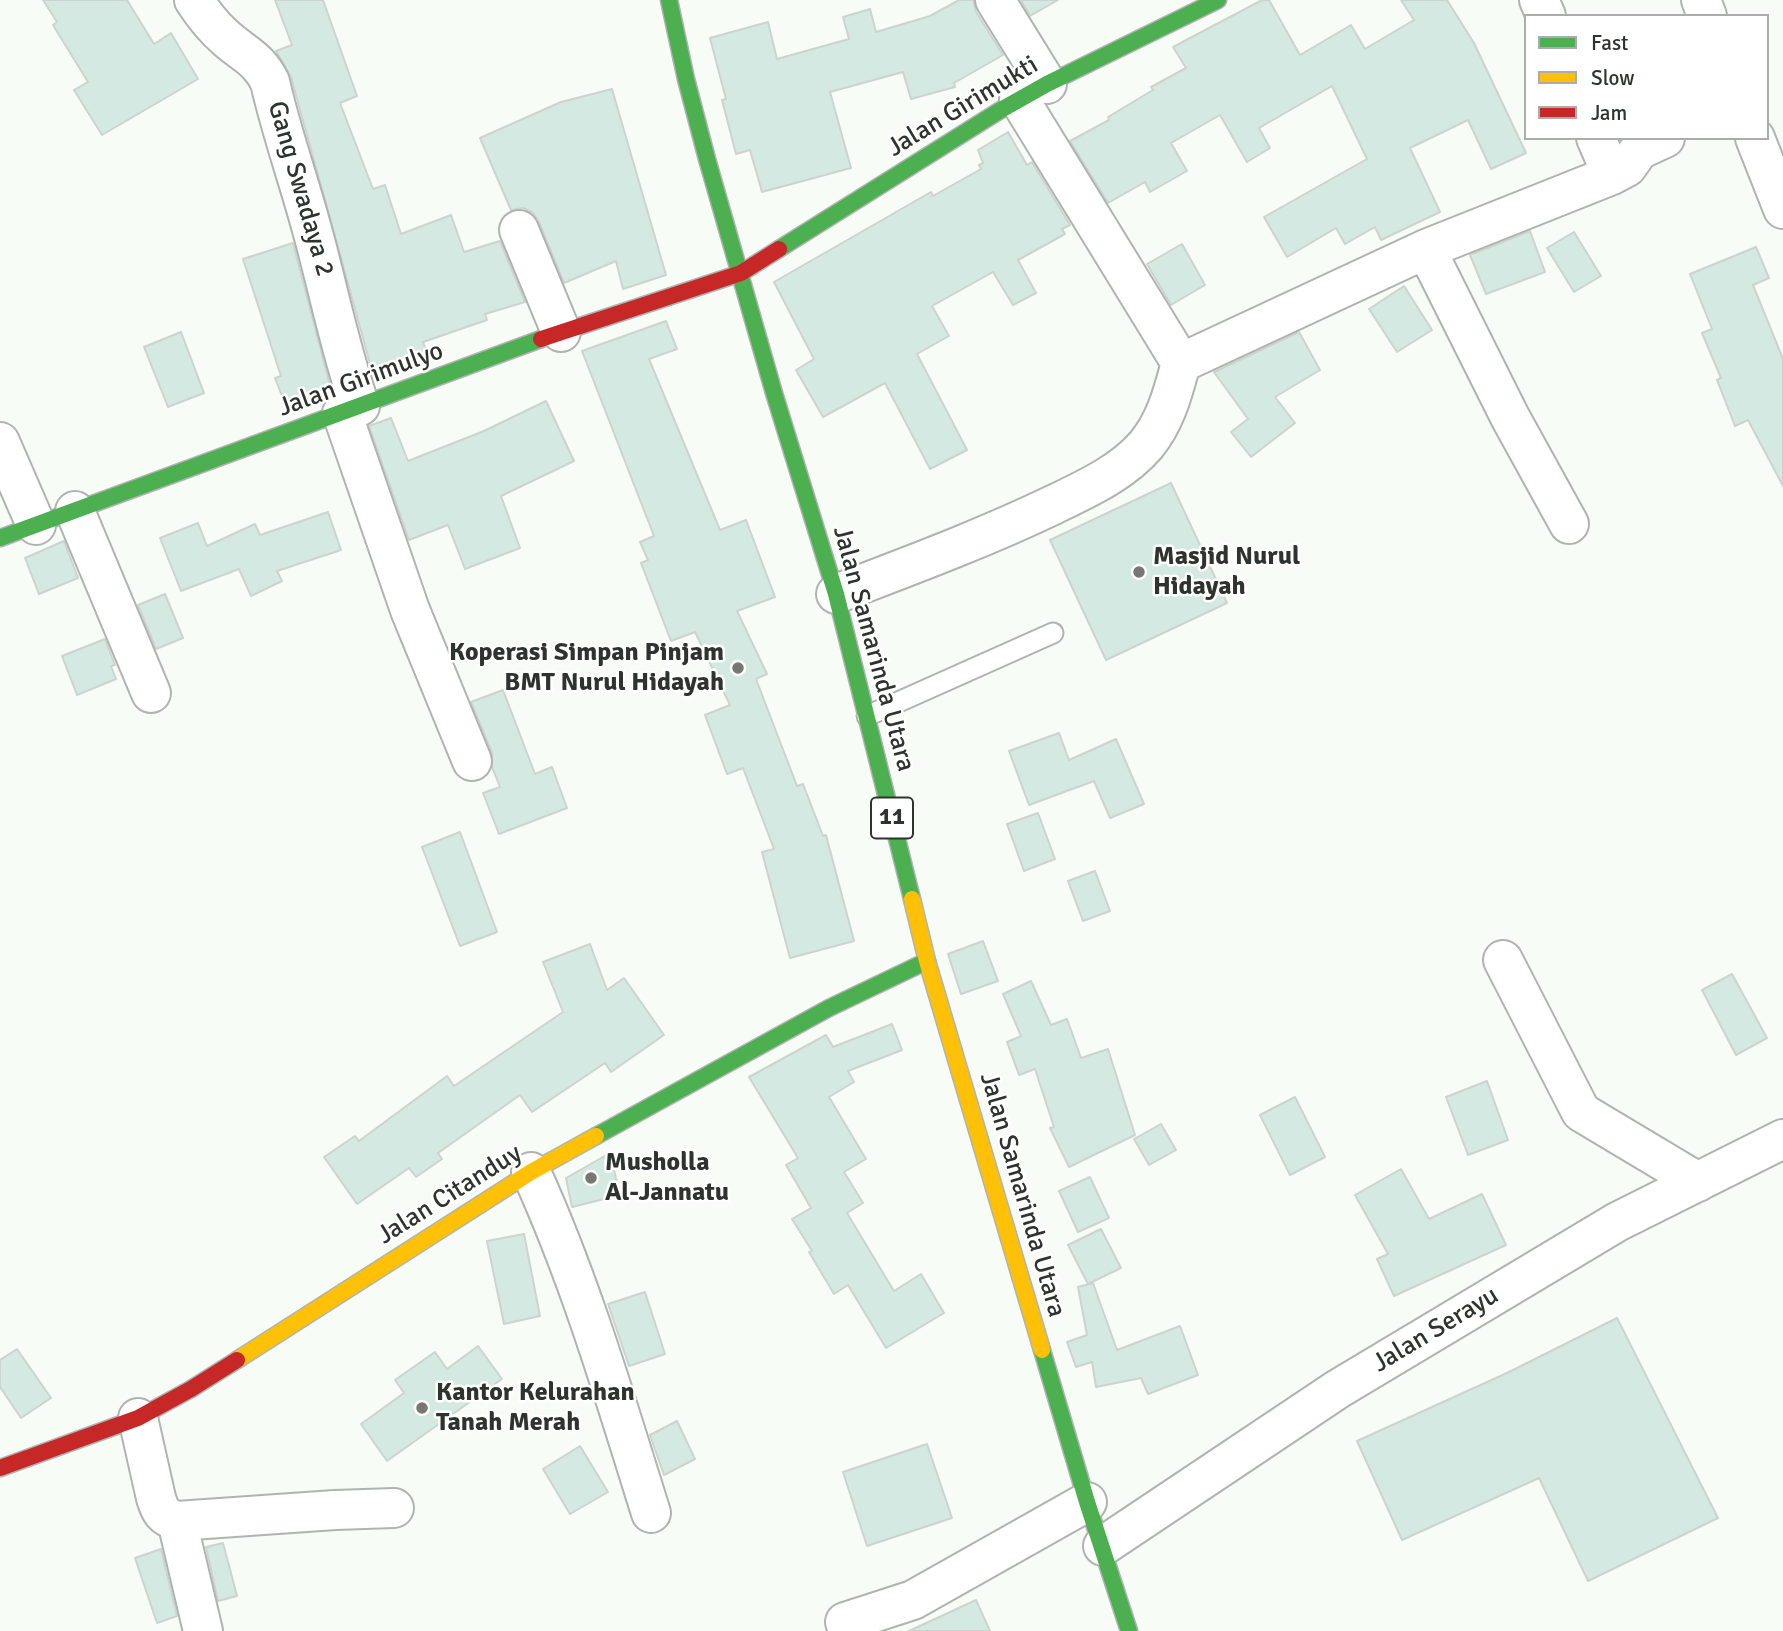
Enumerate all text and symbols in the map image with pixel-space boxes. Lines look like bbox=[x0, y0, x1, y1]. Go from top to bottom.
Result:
legend bbox=[1524, 14, 1769, 140]
text: Fast bbox=[1591, 30, 1628, 56]
street label: Jalan Girimukti bbox=[882, 50, 1044, 164]
text: Slow bbox=[1591, 65, 1635, 91]
street label: Gang Swadaya 2 bbox=[260, 98, 340, 280]
text: Jam bbox=[1591, 100, 1627, 126]
street label: Jalan Girimulyo bbox=[274, 336, 448, 424]
street label: Jalan Samarinda Utara bbox=[825, 523, 921, 775]
place label: Masjid Nurul Hidayah bbox=[1153, 541, 1300, 602]
marker: Masjid Nurul Hidayah bbox=[1131, 564, 1147, 580]
place label: Koperasi Simpan Pinjam BMT Nurul Hidayah bbox=[449, 637, 724, 698]
marker: Koperasi Simpan Pinjam BMT Nurul Hidayah bbox=[730, 660, 746, 676]
road number: 11 bbox=[871, 798, 913, 838]
street label: Jalan Samarinda Utara bbox=[972, 1069, 1072, 1321]
street label: Jalan Citanduy bbox=[372, 1138, 528, 1252]
place label: Musholla Al-Jannatu bbox=[605, 1147, 729, 1208]
marker: Musholla Al-Jannatu bbox=[583, 1170, 599, 1186]
street label: Jalan Serayu bbox=[1368, 1280, 1504, 1380]
place label: Kantor Kelurahan Tanah Merah bbox=[436, 1377, 635, 1438]
marker: Kantor Kelurahan Tanah Merah bbox=[414, 1400, 430, 1416]

